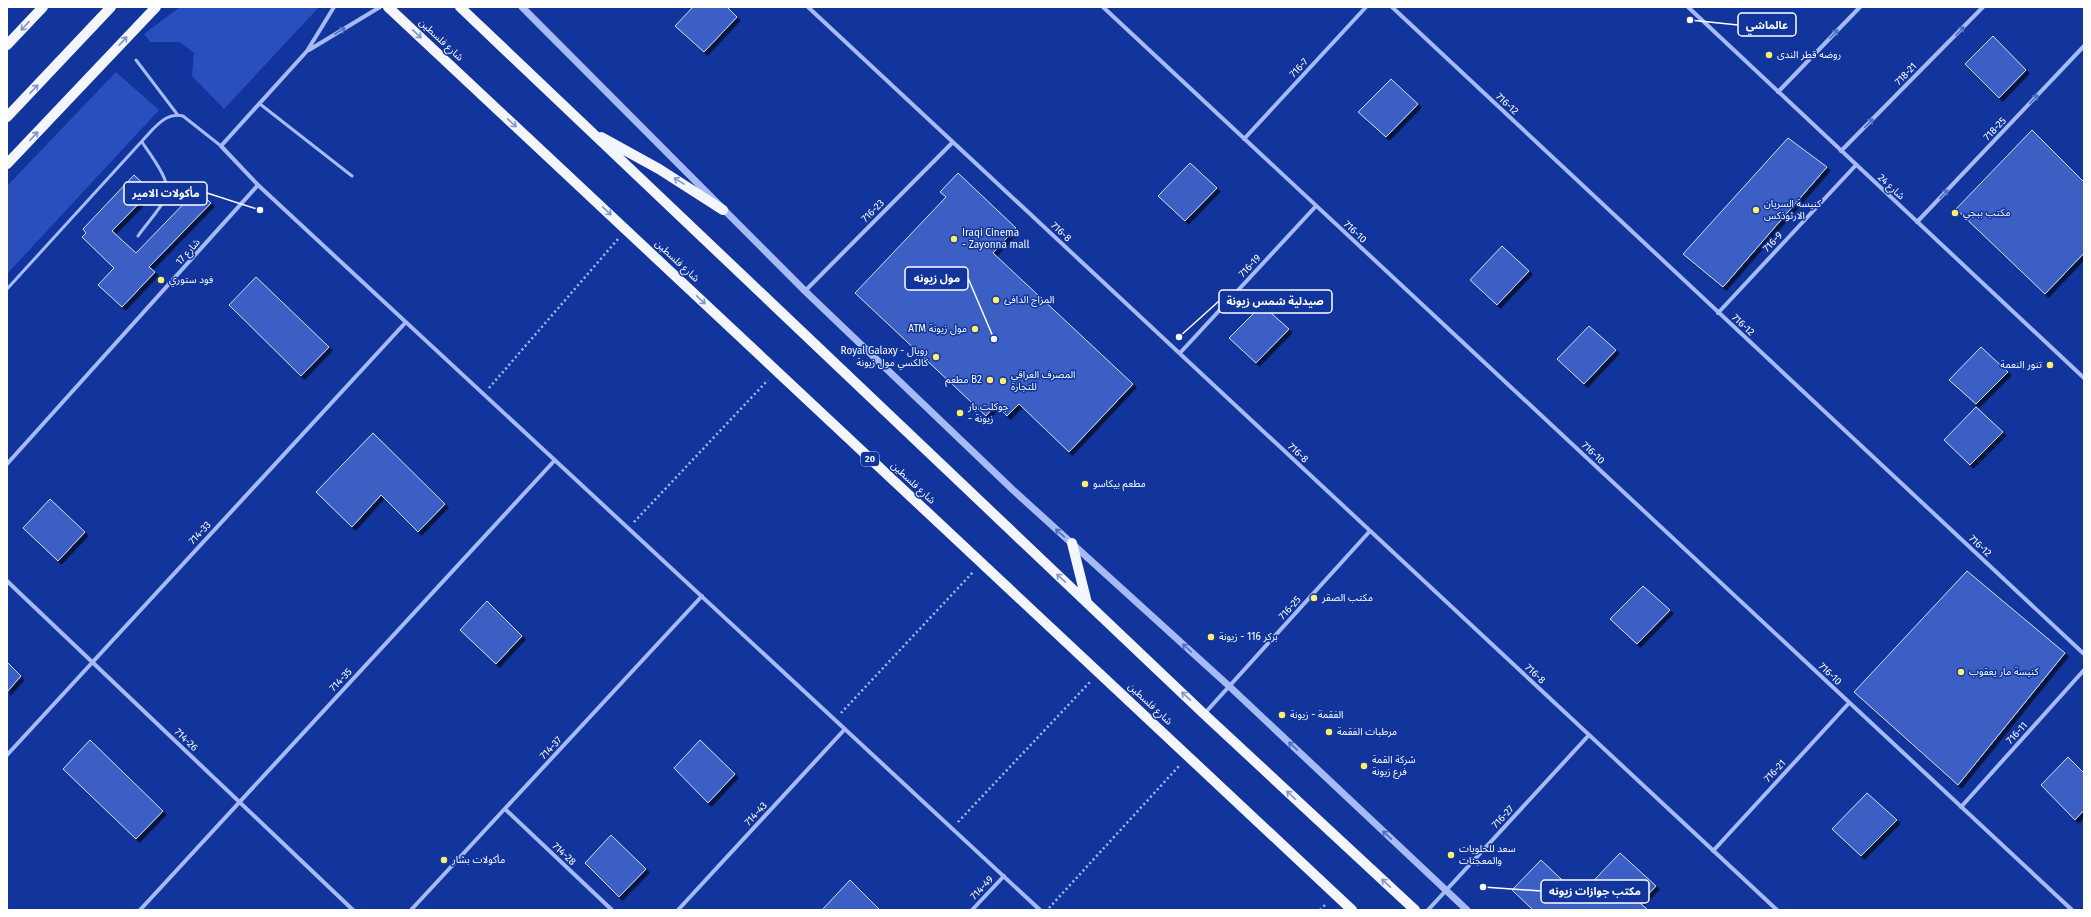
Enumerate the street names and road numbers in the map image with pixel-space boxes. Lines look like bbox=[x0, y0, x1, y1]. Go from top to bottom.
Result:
street label: شارع فلسطين bbox=[416, 16, 466, 64]
street label: 716-7 bbox=[1287, 56, 1311, 80]
street label: 718-21 bbox=[1892, 60, 1920, 88]
street label: 716-12 bbox=[1493, 91, 1521, 117]
street label: 718-25 bbox=[1981, 115, 2009, 143]
street label: شارع 24 bbox=[1874, 172, 1907, 203]
street label: 716-23 bbox=[859, 197, 887, 225]
street label: 716-10 bbox=[1341, 218, 1369, 246]
street label: 716-8 bbox=[1048, 220, 1074, 245]
street label: 716-9 bbox=[1761, 229, 1785, 255]
street label: شارع 17 bbox=[173, 236, 204, 268]
street label: شارع فلسطين bbox=[652, 237, 702, 285]
street label: 716-19 bbox=[1236, 252, 1264, 280]
street label: 716-12 bbox=[1729, 312, 1757, 338]
street label: 716-10 bbox=[1579, 439, 1607, 467]
street label: 716-8 bbox=[1285, 441, 1311, 466]
road number: 20 bbox=[861, 452, 879, 466]
street label: شارع فلسطين bbox=[888, 459, 938, 507]
street label: 714-33 bbox=[186, 519, 214, 547]
street label: 716-12 bbox=[1966, 533, 1994, 559]
street label: 716-25 bbox=[1276, 594, 1304, 622]
street label: 716-10 bbox=[1816, 660, 1844, 688]
street label: 716-8 bbox=[1522, 662, 1548, 687]
street label: 714-35 bbox=[327, 666, 355, 694]
street label: شارع فلسطين bbox=[1125, 680, 1175, 728]
street label: 716-11 bbox=[2004, 719, 2030, 747]
street label: 714-26 bbox=[172, 726, 200, 754]
street label: 714-37 bbox=[537, 734, 565, 762]
street label: 716-21 bbox=[1762, 757, 1788, 785]
street label: 714-43 bbox=[742, 800, 770, 828]
street label: 716-27 bbox=[1490, 803, 1517, 831]
street label: 714-28 bbox=[550, 840, 579, 868]
street label: 714-49 bbox=[968, 874, 996, 902]

